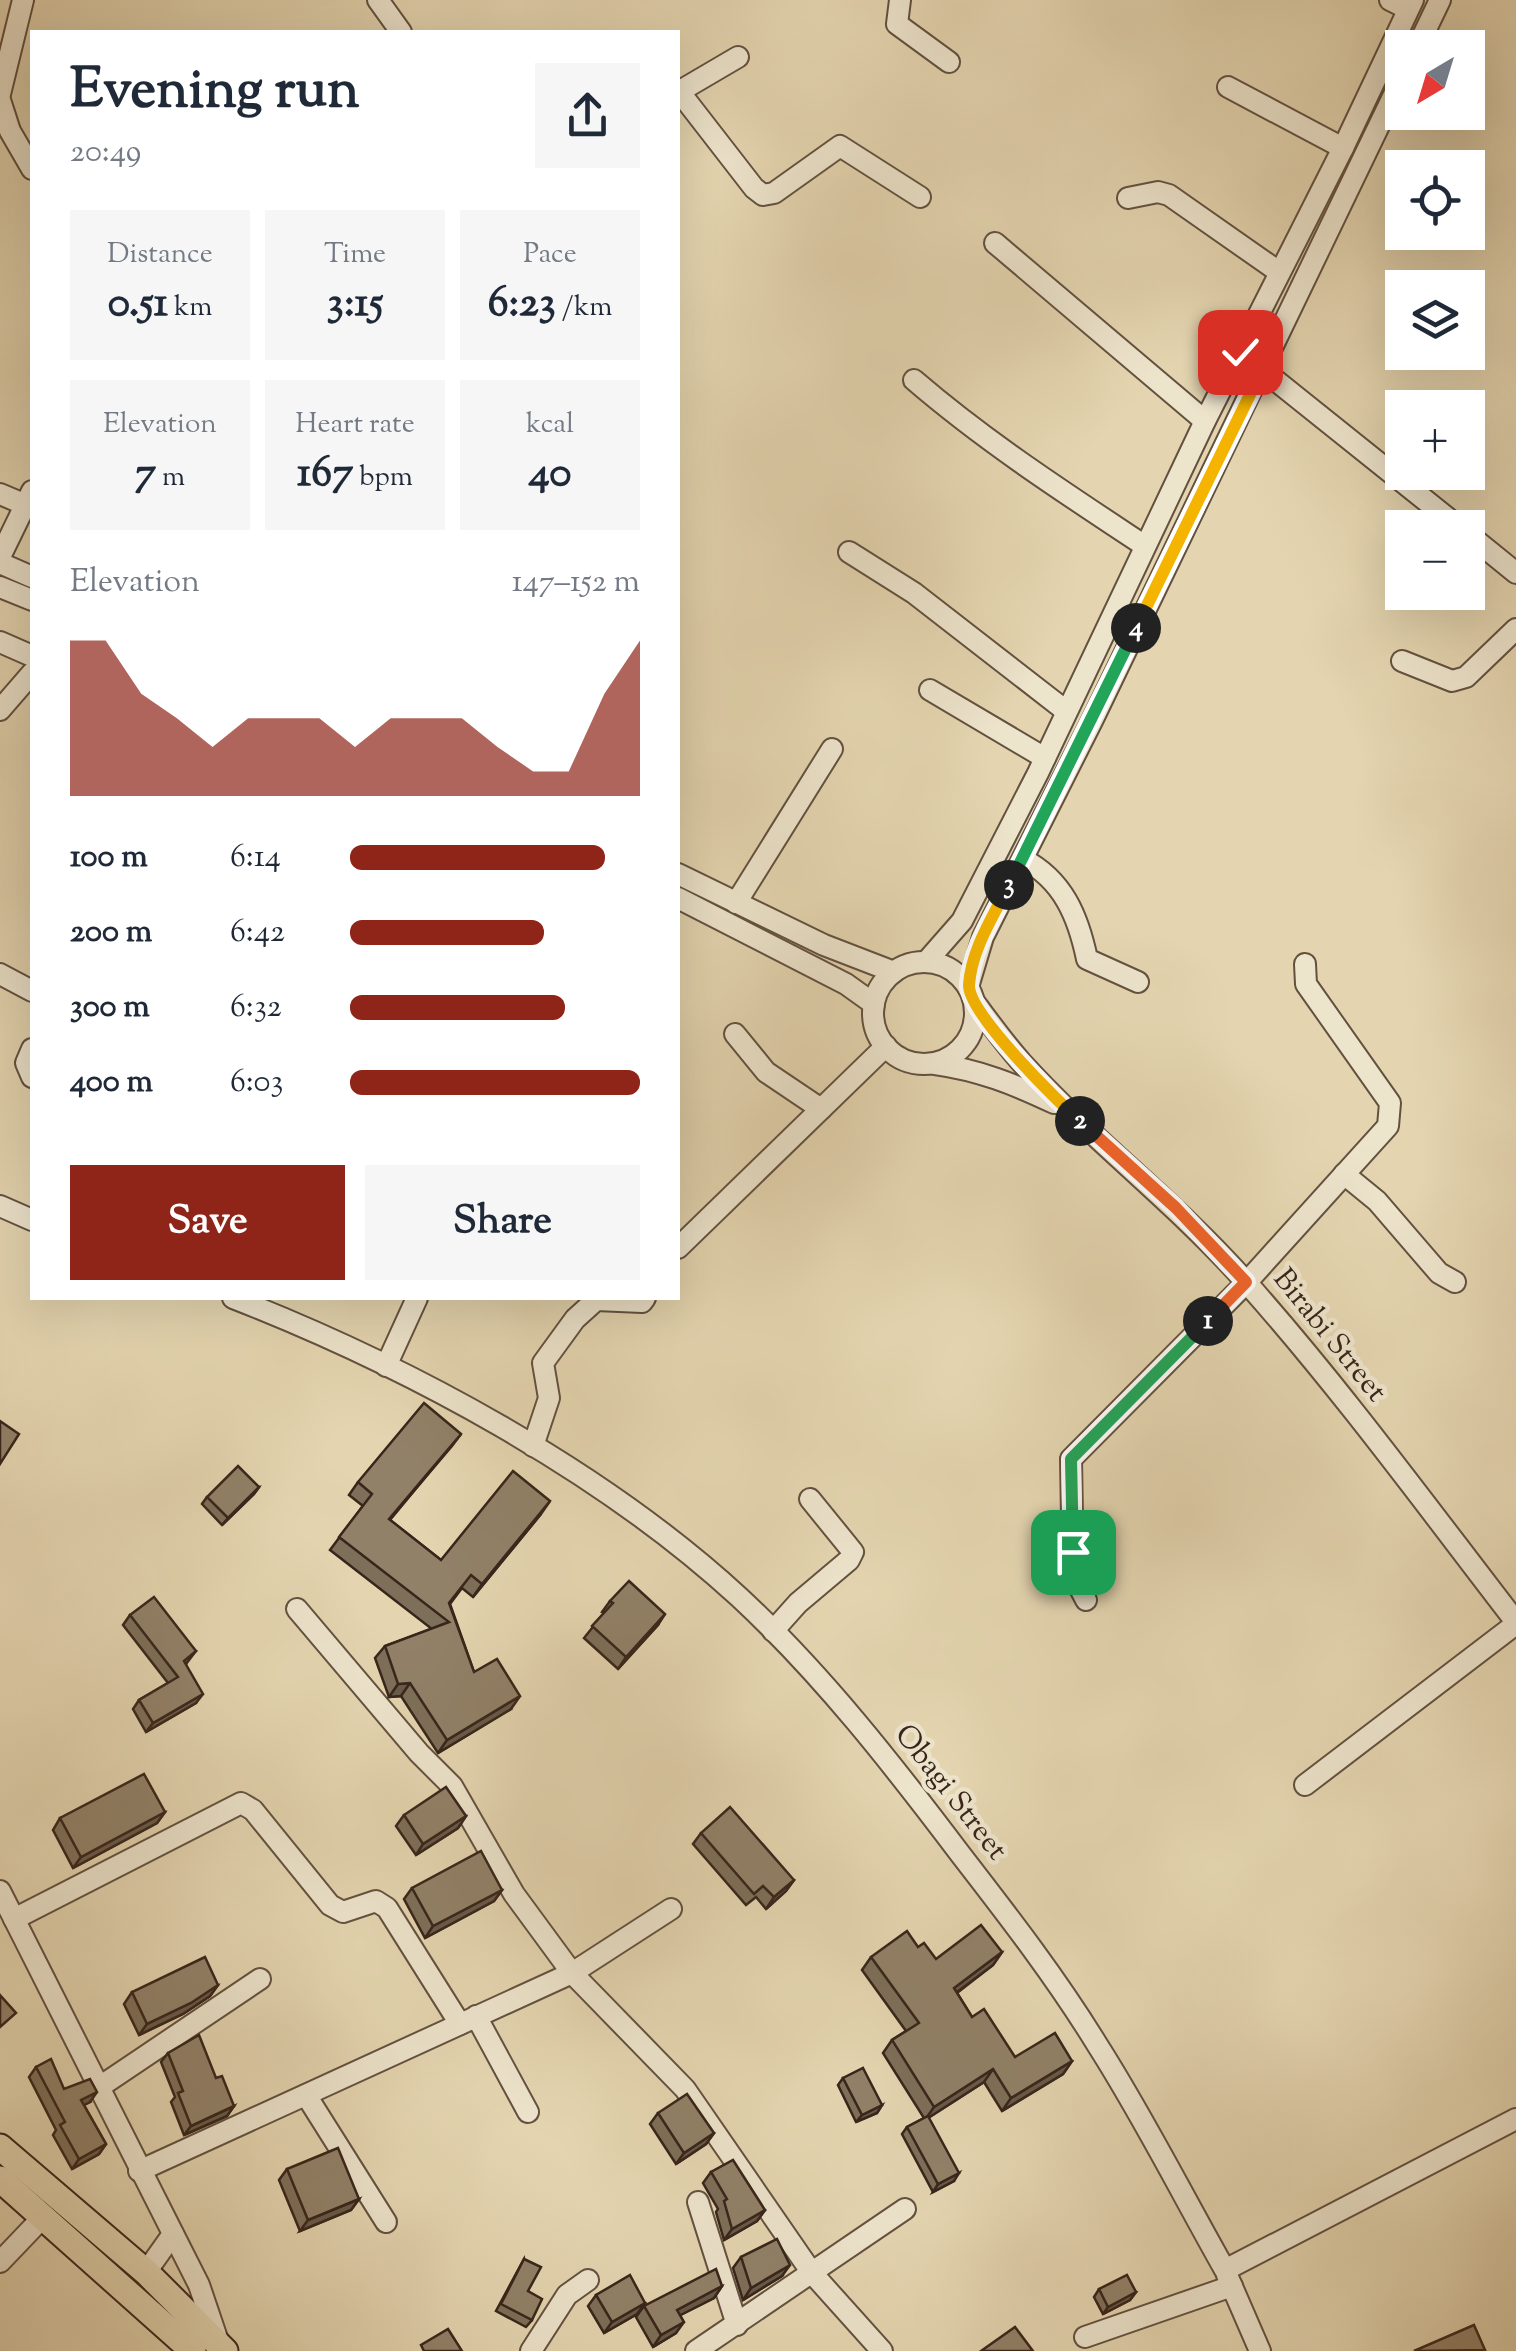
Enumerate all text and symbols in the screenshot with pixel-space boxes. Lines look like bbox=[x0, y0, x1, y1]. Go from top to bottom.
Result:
north arrow bbox=[1385, 30, 1485, 130]
map controls bbox=[1385, 30, 1485, 610]
text: Evening run bbox=[70, 53, 359, 132]
button: share bbox=[535, 63, 640, 168]
text: 20:49 bbox=[70, 130, 141, 176]
button: locate bbox=[1385, 150, 1485, 250]
text: Distance bbox=[107, 235, 213, 275]
text: Time bbox=[324, 235, 386, 275]
text: Pace bbox=[523, 235, 577, 275]
button: layers bbox=[1385, 270, 1485, 370]
text: 0.51 bbox=[108, 275, 168, 335]
text: 3:15 bbox=[327, 275, 383, 335]
text: 6:23 bbox=[488, 275, 556, 335]
text: km bbox=[168, 288, 212, 328]
text: /km bbox=[556, 288, 612, 328]
pin bbox=[1198, 310, 1283, 395]
icon: check bbox=[1213, 325, 1268, 380]
button: + bbox=[1385, 390, 1485, 490]
text: Elevation bbox=[103, 405, 217, 445]
text: Heart rate bbox=[295, 405, 415, 445]
text: kcal bbox=[526, 405, 574, 445]
text: 7 bbox=[135, 445, 156, 505]
text: 167 bbox=[297, 445, 353, 505]
text: 40 bbox=[528, 445, 572, 505]
text: m bbox=[156, 458, 185, 498]
text: bpm bbox=[353, 458, 413, 498]
button: − bbox=[1385, 510, 1485, 610]
text: Elevation bbox=[70, 560, 200, 606]
text: 147–152 m bbox=[512, 560, 640, 606]
pin: 4 bbox=[1111, 603, 1161, 653]
text: 4 bbox=[1129, 608, 1143, 648]
text: 100 m bbox=[70, 835, 148, 881]
text: 6:14 bbox=[230, 835, 281, 881]
pin: 3 bbox=[984, 860, 1034, 910]
text: 3 bbox=[1003, 865, 1015, 905]
text: 200 m bbox=[70, 910, 152, 956]
text: 6:42 bbox=[230, 910, 285, 956]
text: 300 m bbox=[70, 985, 150, 1031]
text: 6:32 bbox=[230, 985, 282, 1031]
text: 400 m bbox=[70, 1060, 153, 1106]
text: 6:03 bbox=[230, 1060, 283, 1106]
pin: 2 bbox=[1055, 1096, 1105, 1146]
text: 2 bbox=[1073, 1101, 1087, 1141]
button: Save bbox=[70, 1165, 345, 1280]
button: Share bbox=[365, 1165, 640, 1280]
street label: Birabi Street bbox=[1262, 1260, 1396, 1412]
pin: 1 bbox=[1183, 1296, 1233, 1346]
text: 1 bbox=[1203, 1301, 1213, 1341]
pin bbox=[1031, 1510, 1116, 1595]
icon: arrive bbox=[1046, 1525, 1101, 1580]
street label: Obagi Street bbox=[883, 1716, 1017, 1870]

